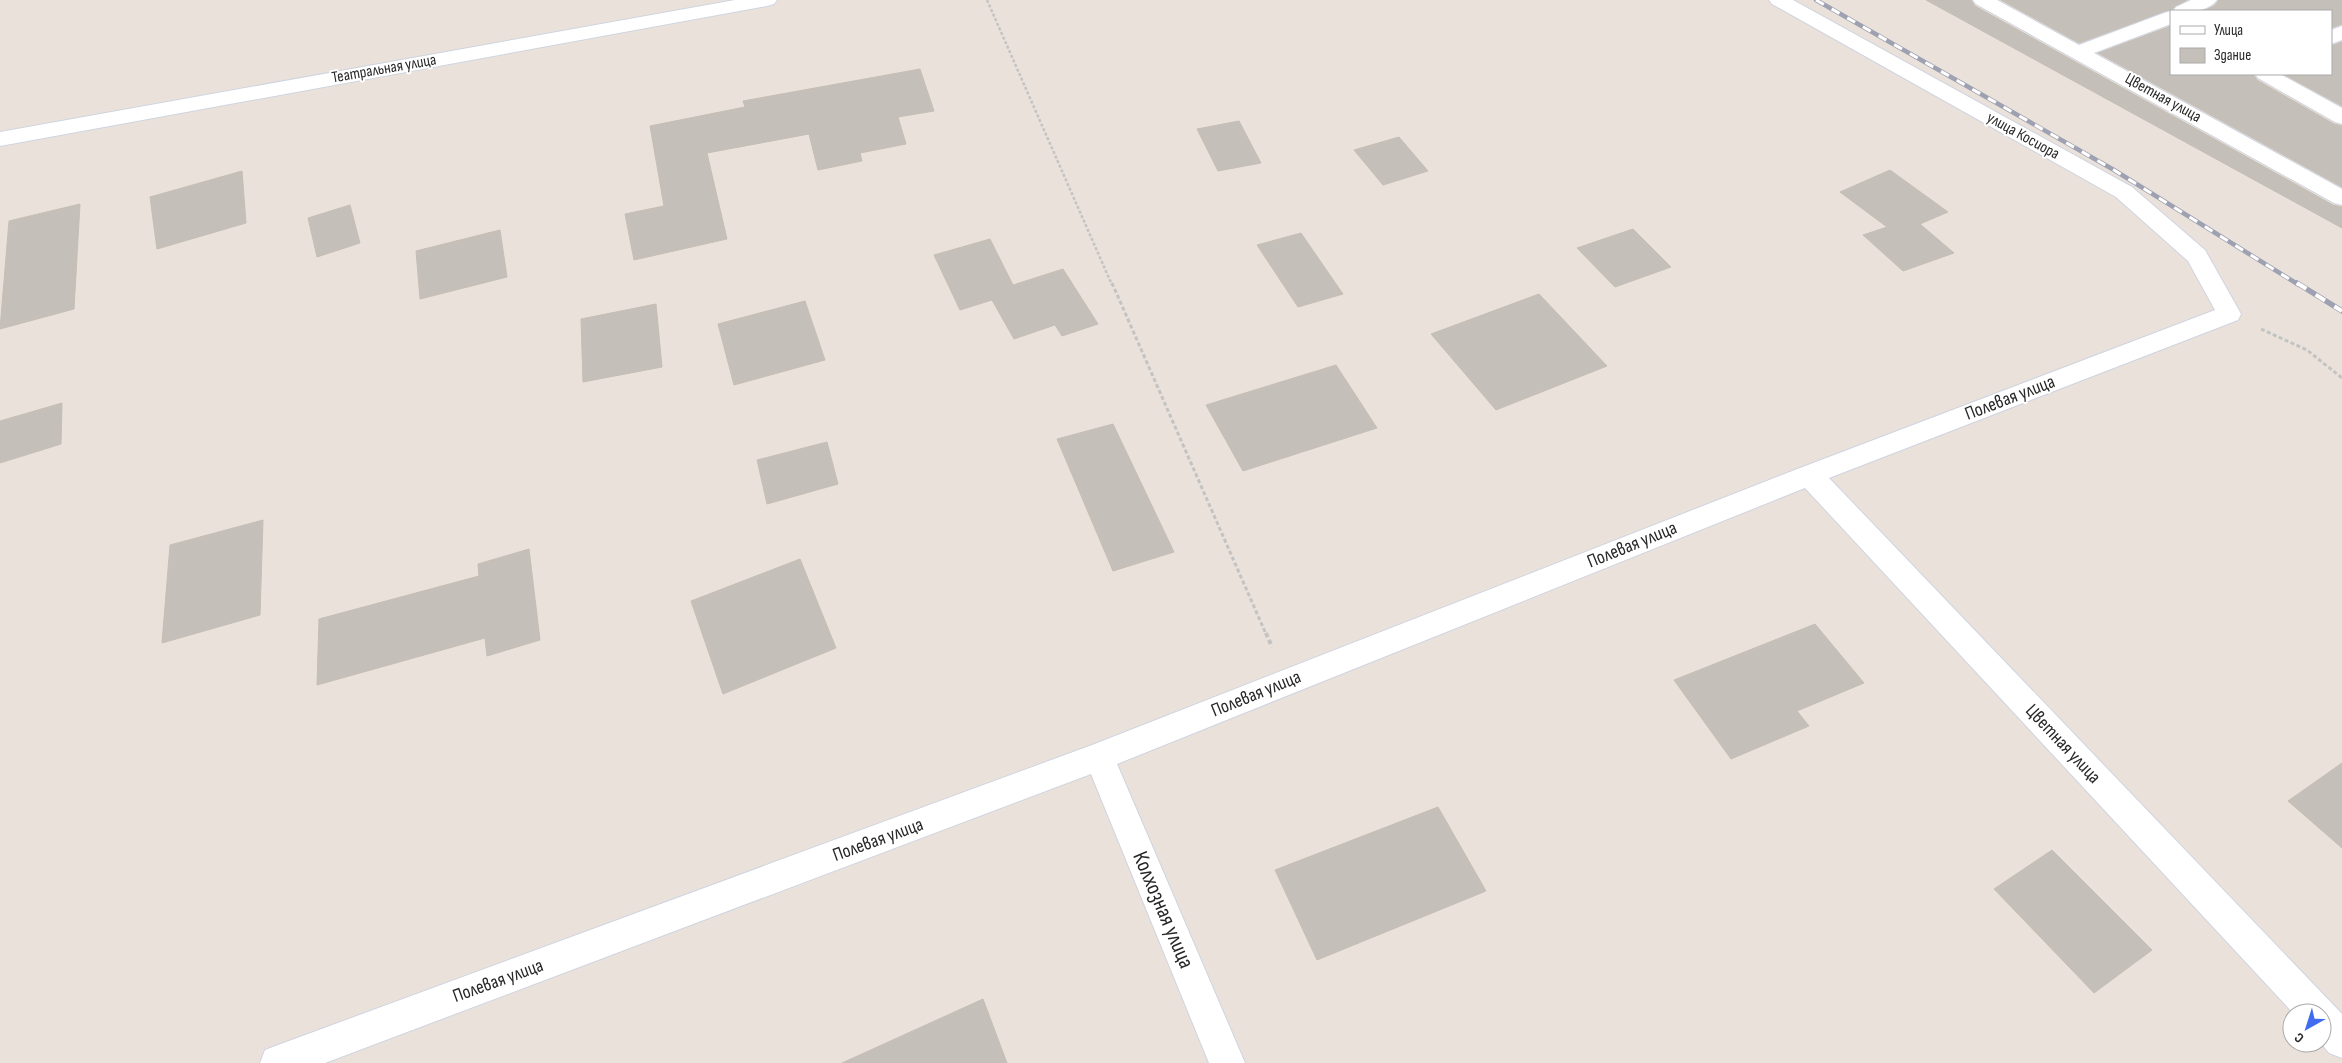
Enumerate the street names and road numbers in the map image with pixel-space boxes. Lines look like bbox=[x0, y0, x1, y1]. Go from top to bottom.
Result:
street label: Театральная улица bbox=[330, 50, 438, 88]
street label: Цветная улица bbox=[2122, 69, 2204, 127]
street label: улица Косиора bbox=[1983, 108, 2063, 164]
street label: Полевая улица bbox=[1962, 370, 2058, 426]
street label: Полевая улица bbox=[1584, 517, 1680, 573]
street label: Полевая улица bbox=[1208, 666, 1304, 722]
street label: Цветная улица bbox=[2020, 700, 2106, 788]
street label: Полевая улица bbox=[830, 813, 926, 867]
street label: Колхозная улица bbox=[1126, 847, 1200, 973]
street label: Полевая улица bbox=[450, 954, 546, 1008]

